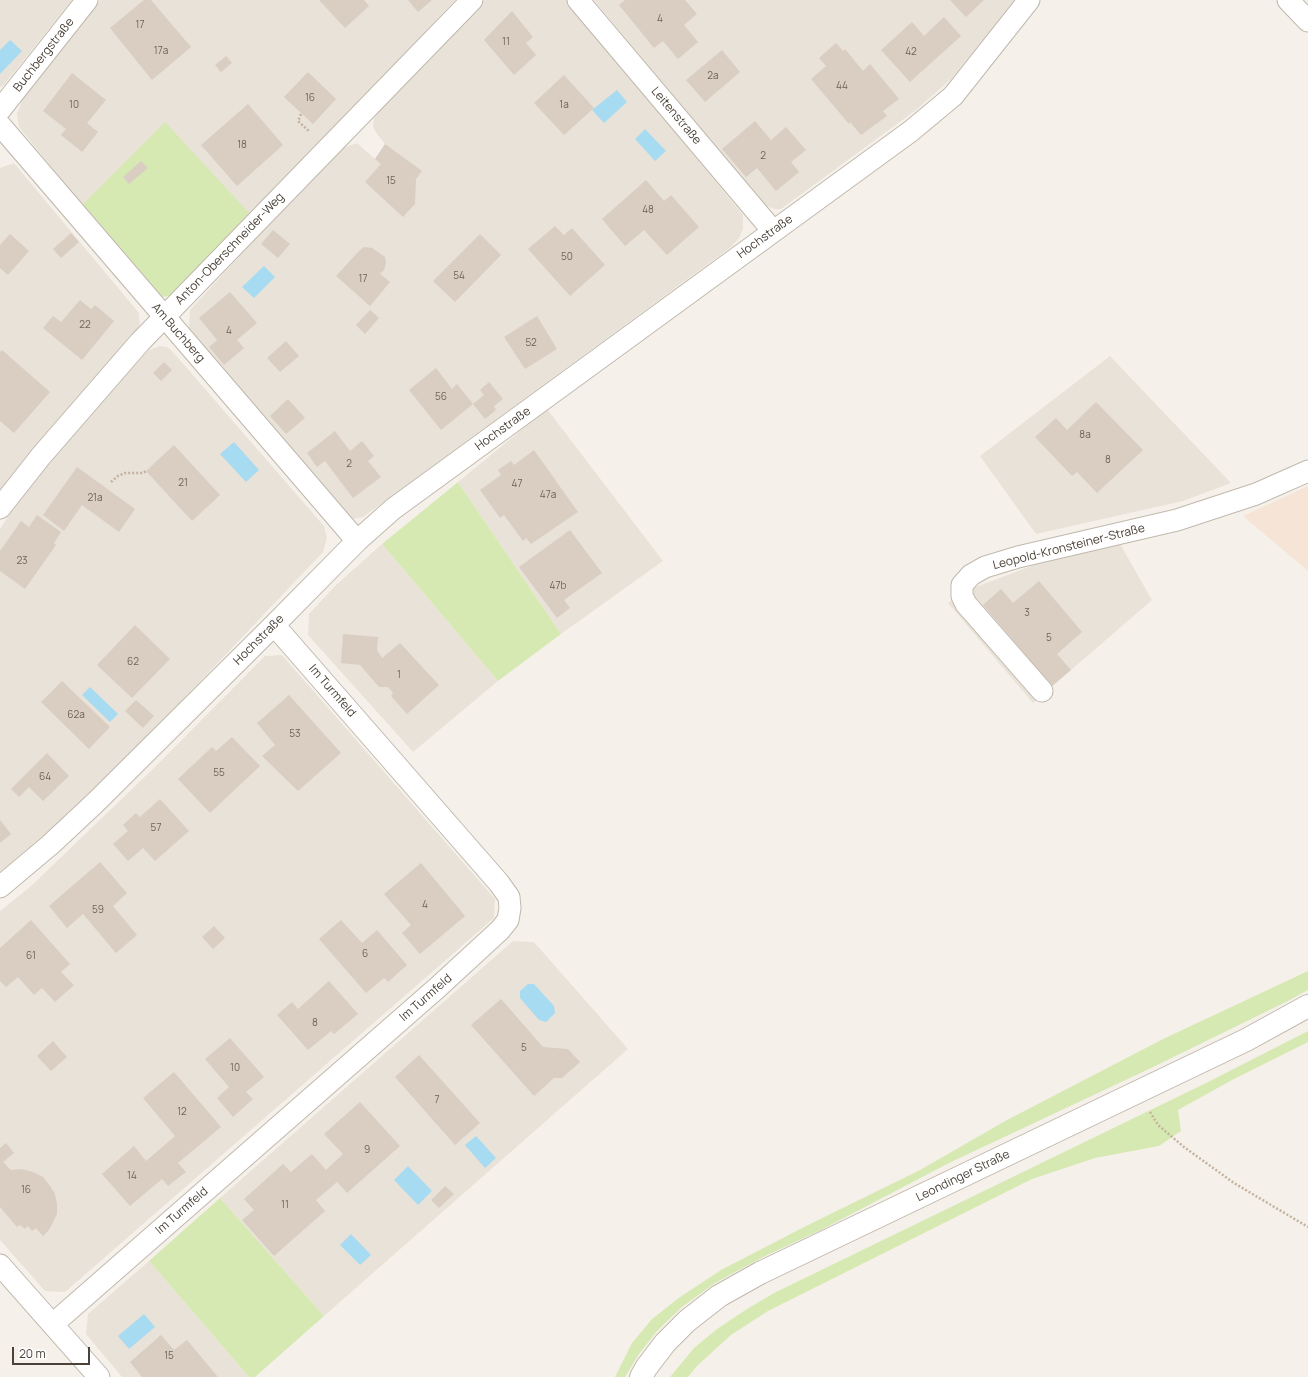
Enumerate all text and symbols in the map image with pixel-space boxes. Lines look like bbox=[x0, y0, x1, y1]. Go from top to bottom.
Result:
house number: 4 bbox=[657, 13, 663, 25]
street label: Buchbergstraße bbox=[11, 15, 77, 95]
house number: 17 bbox=[136, 19, 144, 31]
house number: 11 bbox=[502, 36, 510, 48]
house number: 17a bbox=[154, 45, 168, 57]
house number: 42 bbox=[905, 46, 917, 58]
house number: 2a bbox=[707, 70, 719, 82]
house number: 44 bbox=[836, 80, 848, 92]
street label: Leitenstraße bbox=[648, 84, 704, 148]
house number: 16 bbox=[305, 92, 315, 104]
house number: 10 bbox=[69, 99, 79, 111]
house number: 1a bbox=[559, 99, 569, 111]
house number: 18 bbox=[237, 139, 247, 151]
house number: 2 bbox=[760, 150, 766, 162]
house number: 15 bbox=[386, 175, 396, 187]
street label: Anton-Oberschneider-Weg bbox=[173, 190, 287, 308]
house number: 48 bbox=[642, 204, 654, 216]
street label: Hochstraße bbox=[734, 212, 796, 262]
house number: 50 bbox=[561, 251, 573, 263]
house number: 54 bbox=[453, 270, 465, 282]
house number: 17 bbox=[359, 273, 367, 285]
street label: Am Buchberg bbox=[148, 300, 208, 366]
house number: 22 bbox=[79, 319, 91, 331]
house number: 4 bbox=[226, 325, 232, 337]
house number: 52 bbox=[525, 337, 537, 349]
house number: 56 bbox=[435, 391, 447, 403]
street label: Hochstraße bbox=[472, 404, 534, 454]
house number: 8a bbox=[1079, 429, 1091, 441]
house number: 8 bbox=[1105, 454, 1111, 466]
house number: 2 bbox=[346, 458, 352, 470]
house number: 21 bbox=[178, 477, 188, 489]
house number: 47 bbox=[512, 478, 522, 490]
house number: 47a bbox=[540, 489, 556, 501]
house number: 21a bbox=[87, 492, 103, 504]
street label: Leopold-Kronsteiner-Straße bbox=[991, 521, 1147, 573]
house number: 23 bbox=[16, 555, 28, 567]
house number: 47b bbox=[550, 580, 566, 592]
house number: 3 bbox=[1024, 607, 1030, 619]
street label: Hochstraße bbox=[231, 612, 287, 668]
house number: 5 bbox=[1046, 632, 1052, 644]
house number: 62 bbox=[127, 656, 139, 668]
street label: Im Turmfeld bbox=[305, 662, 359, 720]
house number: 1 bbox=[397, 669, 401, 681]
house number: 62a bbox=[67, 709, 85, 721]
house number: 53 bbox=[289, 728, 301, 740]
house number: 55 bbox=[213, 767, 225, 779]
house number: 64 bbox=[39, 771, 51, 783]
house number: 57 bbox=[151, 822, 161, 834]
house number: 4 bbox=[422, 899, 428, 911]
house number: 59 bbox=[92, 904, 104, 916]
house number: 6 bbox=[362, 948, 368, 960]
house number: 61 bbox=[26, 950, 36, 962]
street label: Im Turmfeld bbox=[397, 971, 455, 1025]
house number: 8 bbox=[312, 1017, 318, 1029]
house number: 5 bbox=[521, 1042, 527, 1054]
house number: 10 bbox=[230, 1062, 240, 1074]
house number: 7 bbox=[434, 1094, 440, 1106]
house number: 12 bbox=[177, 1106, 187, 1118]
house number: 9 bbox=[364, 1144, 370, 1156]
street label: Leondinger Straße bbox=[914, 1147, 1012, 1205]
house number: 14 bbox=[127, 1170, 137, 1182]
house number: 16 bbox=[21, 1184, 31, 1196]
street label: Im Turmfeld bbox=[153, 1184, 211, 1238]
house number: 11 bbox=[281, 1199, 289, 1211]
scale bar bbox=[14, 1339, 92, 1365]
text: 20 m bbox=[19, 1345, 46, 1362]
house number: 15 bbox=[164, 1350, 174, 1362]

